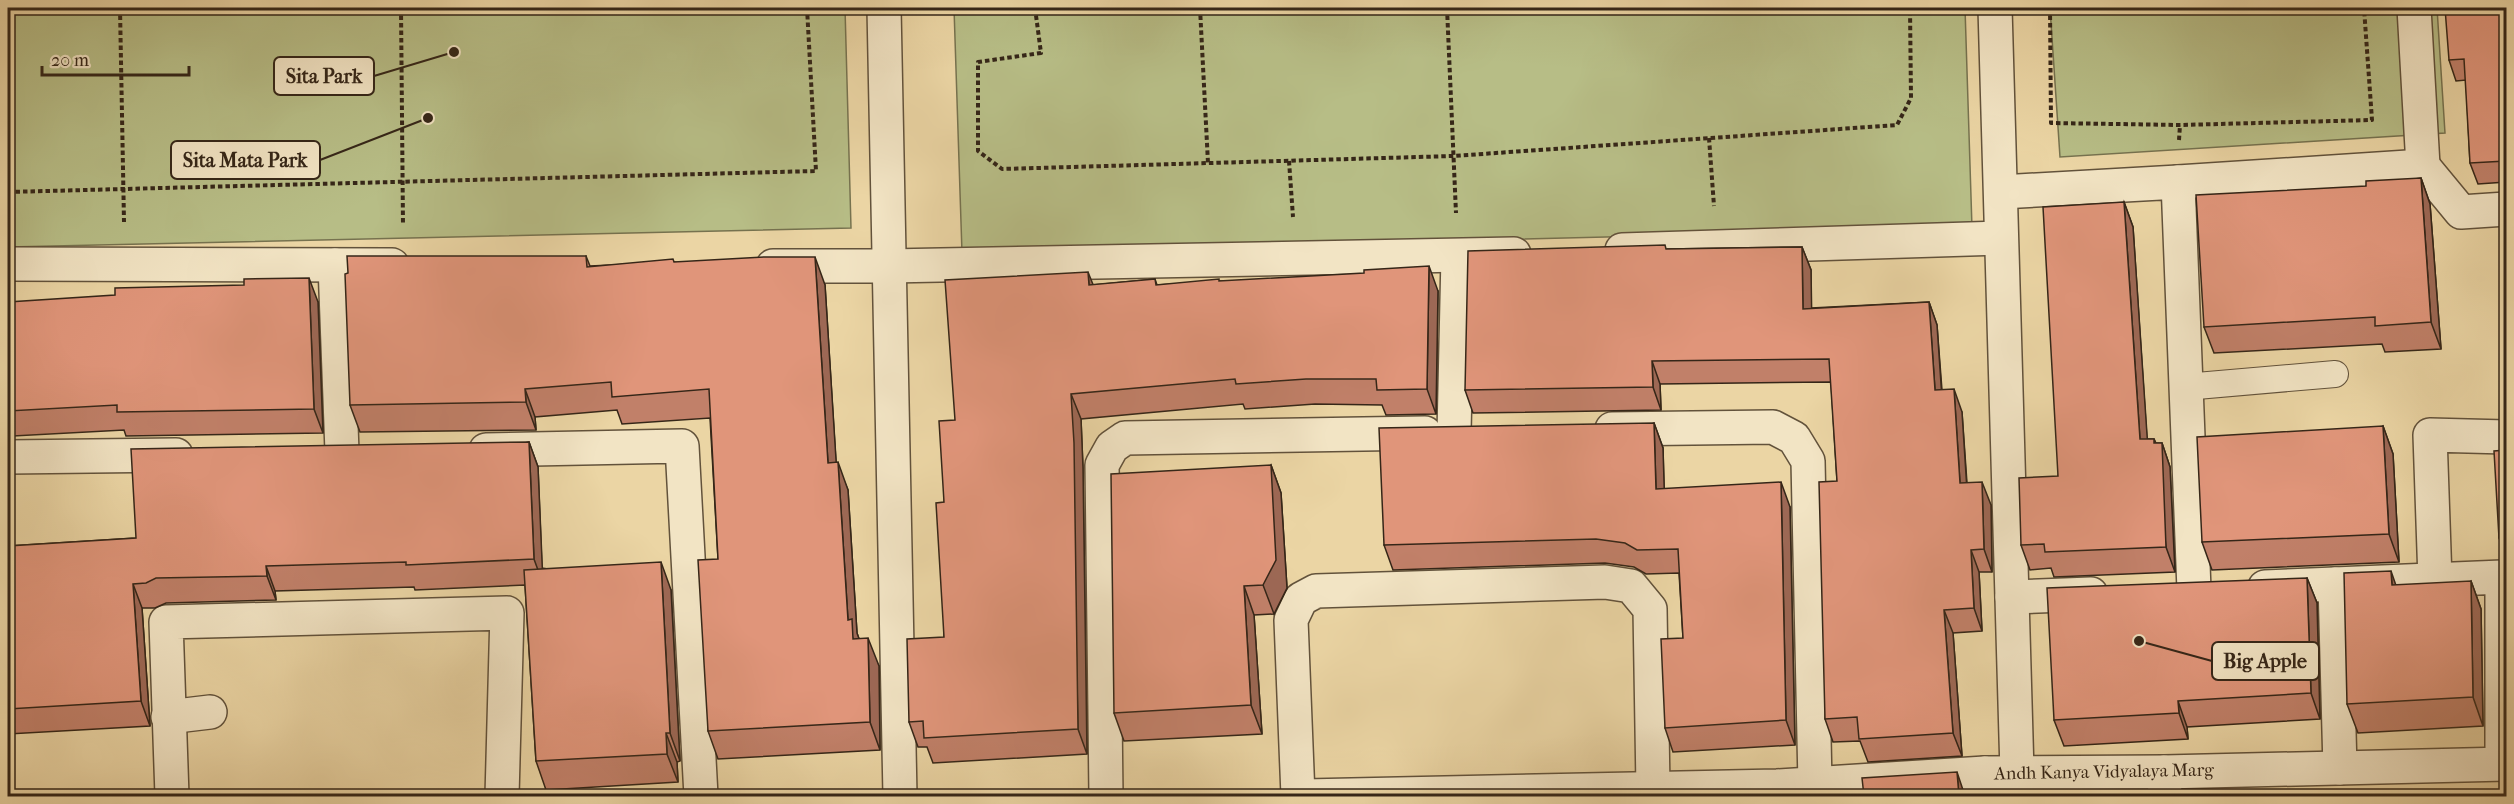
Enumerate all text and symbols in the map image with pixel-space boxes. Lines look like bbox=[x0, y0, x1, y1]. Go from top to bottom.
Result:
scale bar bbox=[42, 39, 189, 77]
text: 20 m bbox=[51, 50, 89, 71]
callout: Sita Park bbox=[274, 57, 374, 95]
text: Sita Park bbox=[286, 65, 363, 88]
callout: Sita Mata Park bbox=[171, 141, 320, 179]
text: Sita Mata Park bbox=[183, 149, 308, 172]
callout: Big Apple bbox=[2212, 642, 2319, 680]
text: Big Apple bbox=[2223, 650, 2307, 673]
street label: Andh Kanya Vidyalaya Marg bbox=[1993, 760, 2214, 784]

